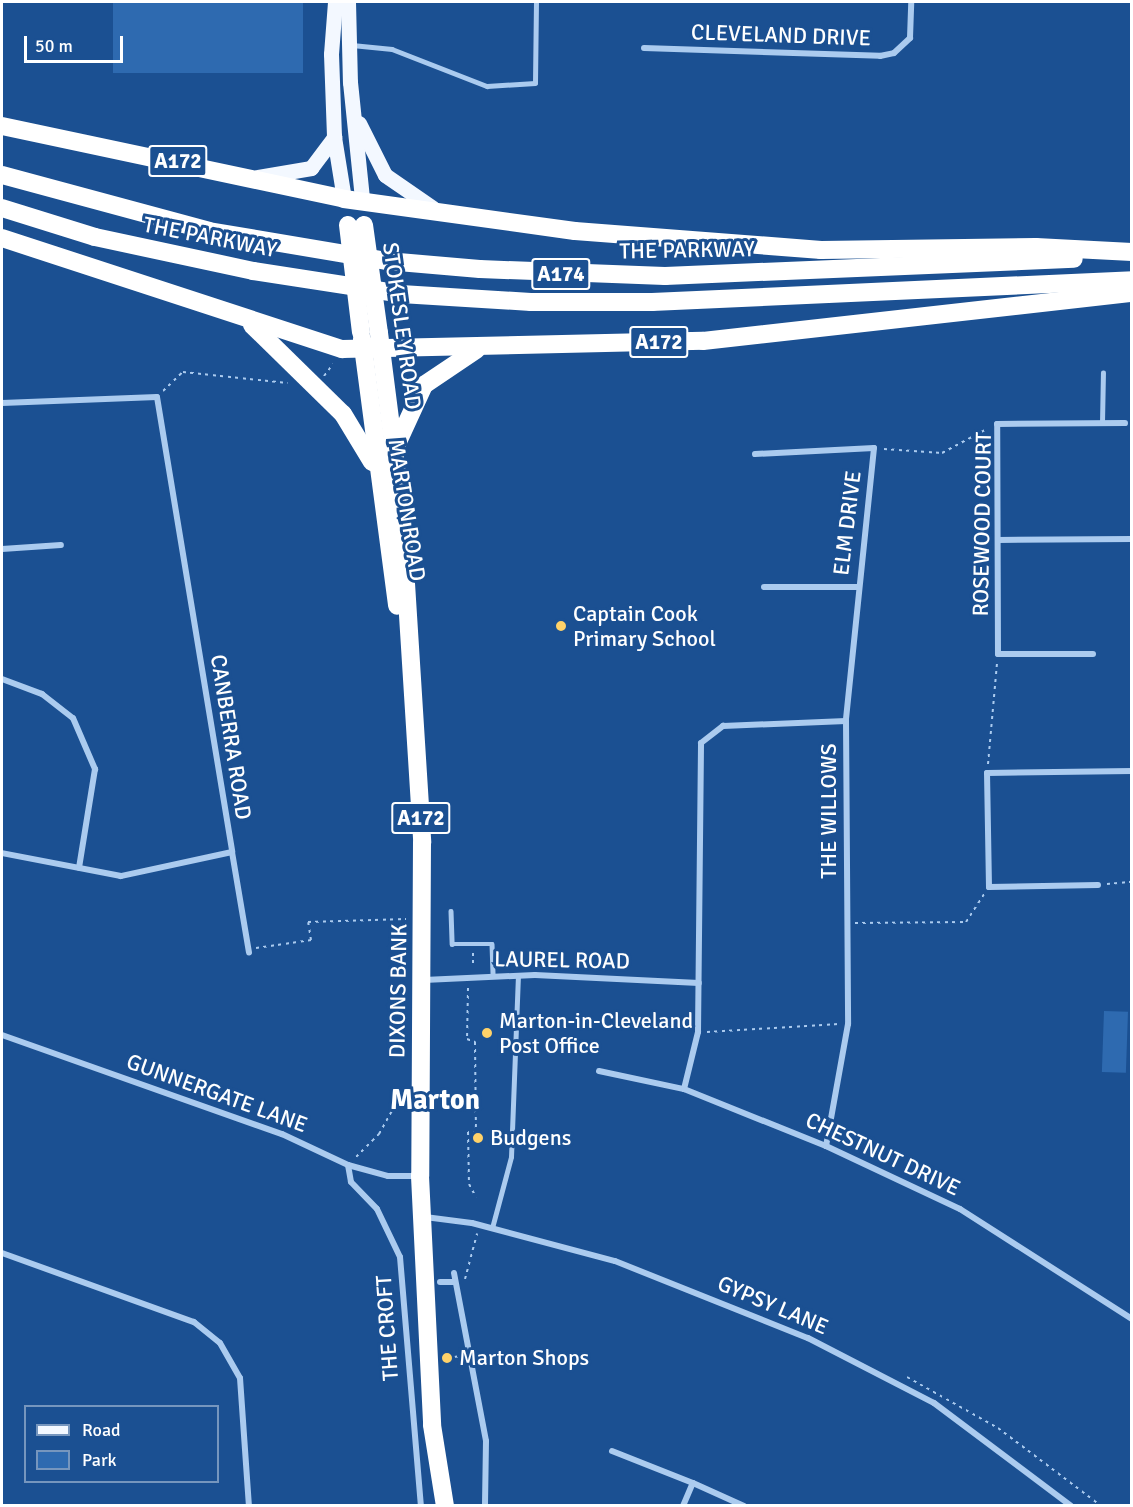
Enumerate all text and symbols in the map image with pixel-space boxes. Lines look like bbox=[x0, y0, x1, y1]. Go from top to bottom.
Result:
street label: CLEVELAND DRIVE bbox=[691, 19, 871, 51]
scale bar bbox=[27, 24, 126, 62]
text: 50 m bbox=[35, 35, 73, 57]
road number: A172 bbox=[148, 143, 208, 179]
street label: THE PARKWAY bbox=[141, 211, 279, 263]
street label: THE PARKWAY bbox=[619, 236, 755, 264]
street label: STOKESLEY ROAD bbox=[377, 241, 427, 411]
road number: A174 bbox=[531, 256, 591, 292]
road number: A172 bbox=[629, 324, 689, 360]
street label: ROSEWOOD COURT bbox=[967, 431, 997, 617]
street label: MARTON ROAD bbox=[383, 437, 431, 583]
street label: ELM DRIVE bbox=[827, 469, 867, 577]
place label: Captain Cook Primary School bbox=[573, 600, 716, 652]
marker: Captain Cook Primary School bbox=[554, 619, 568, 633]
street label: CANBERRA ROAD bbox=[205, 652, 257, 822]
street label: THE WILLOWS bbox=[816, 743, 842, 879]
road number: A172 bbox=[391, 800, 451, 836]
street label: DIXONS BANK bbox=[384, 924, 412, 1058]
street label: LAUREL ROAD bbox=[494, 946, 630, 974]
place label: Marton-in-Cleveland Post Office bbox=[499, 1007, 693, 1058]
marker: Marton-in-Cleveland Post Office bbox=[480, 1026, 494, 1040]
street label: GUNNERGATE LANE bbox=[123, 1048, 311, 1138]
district label: Marton bbox=[390, 1083, 480, 1117]
street label: CHESTNUT DRIVE bbox=[802, 1107, 964, 1201]
place label: Budgens bbox=[490, 1125, 571, 1151]
marker: Budgens bbox=[471, 1131, 485, 1145]
street label: GYPSY LANE bbox=[714, 1270, 832, 1340]
street label: THE CROFT bbox=[370, 1274, 404, 1382]
place label: Marton Shops bbox=[459, 1345, 589, 1371]
marker: Marton Shops bbox=[440, 1351, 454, 1365]
legend bbox=[24, 1405, 219, 1483]
text: Road bbox=[82, 1419, 121, 1441]
text: Park bbox=[82, 1449, 117, 1471]

